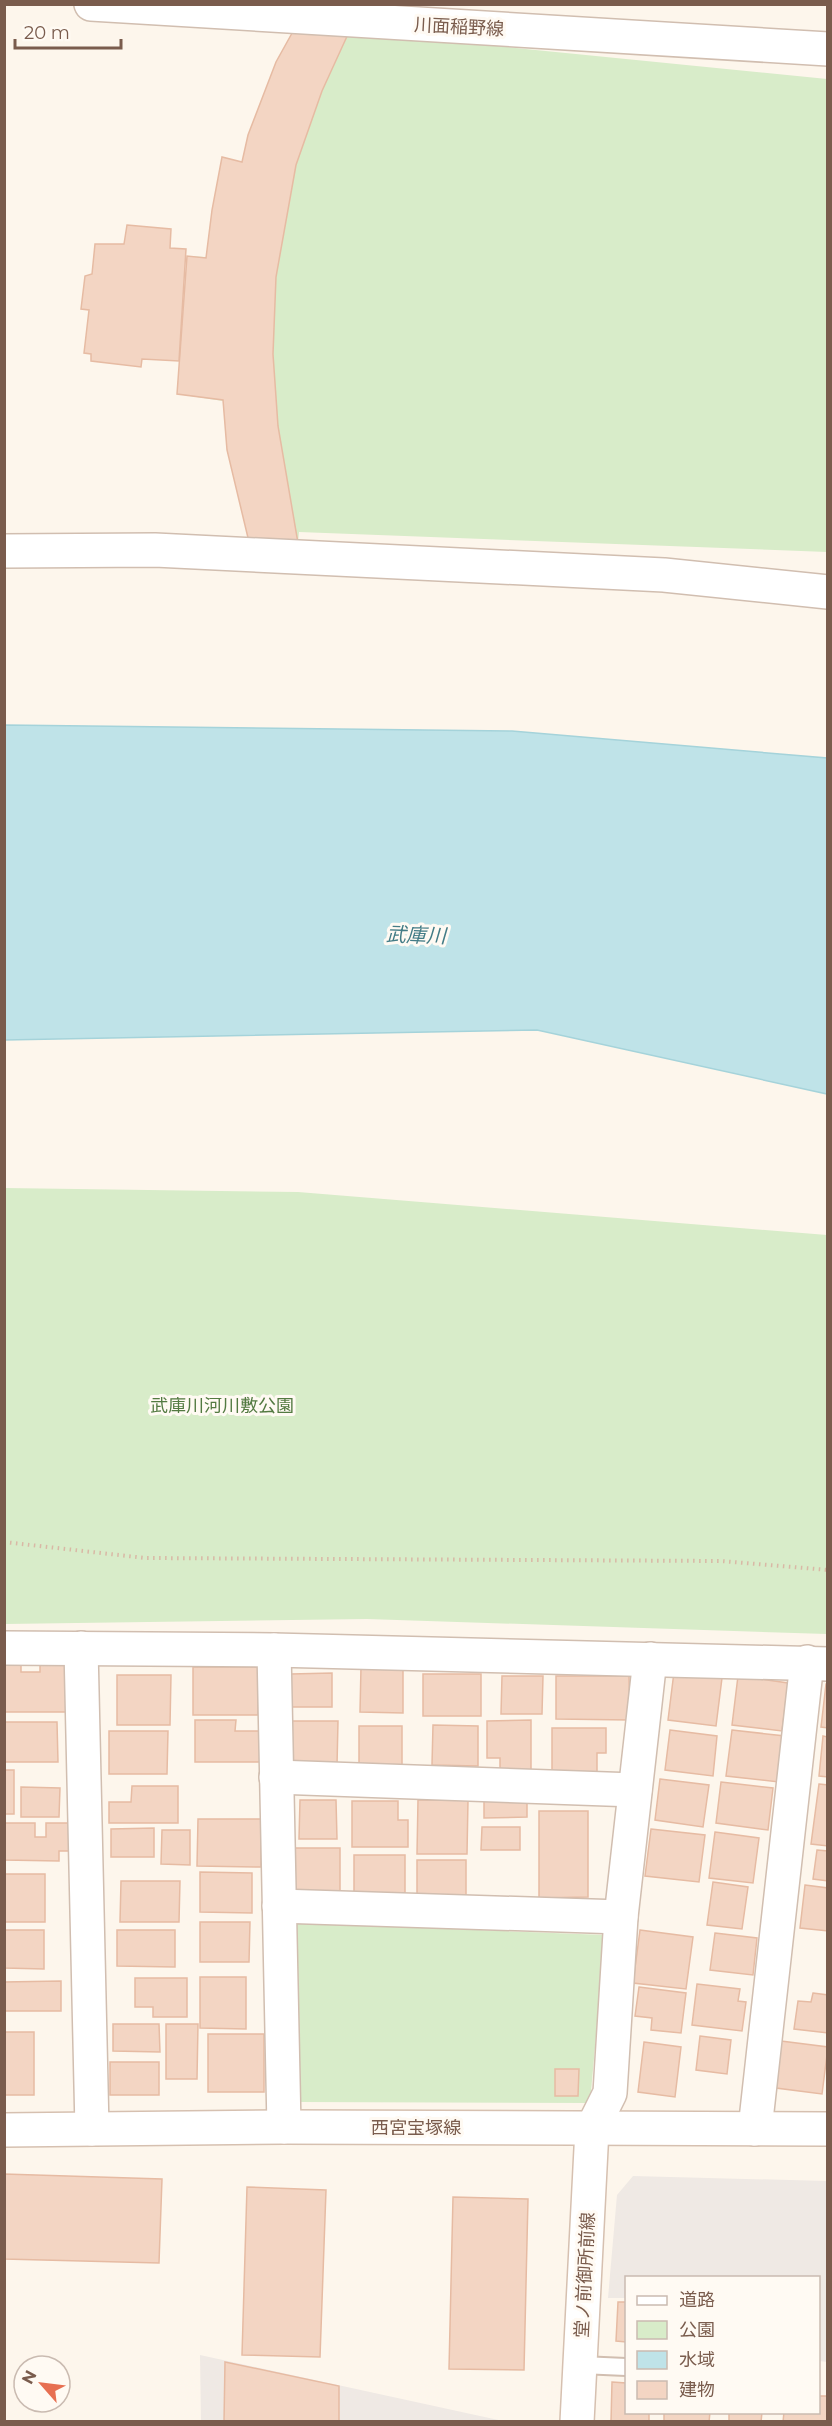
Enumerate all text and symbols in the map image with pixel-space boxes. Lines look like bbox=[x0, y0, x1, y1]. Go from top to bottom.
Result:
scale bar bbox=[15, 12, 122, 50]
street label: 川面稲野線 bbox=[413, 14, 505, 40]
text: 20 m bbox=[24, 22, 70, 44]
water label: 武庫川 bbox=[386, 922, 448, 948]
park label: 武庫川河川敷公園 bbox=[150, 1395, 294, 1417]
street label: 西宮宝塚線 bbox=[371, 2117, 461, 2139]
street label: 堂ノ前御所前線 bbox=[571, 2212, 599, 2338]
legend bbox=[625, 2276, 820, 2414]
text: 道路 bbox=[679, 2289, 715, 2311]
text: 公園 bbox=[679, 2319, 715, 2341]
text: 水域 bbox=[679, 2349, 715, 2371]
north arrow bbox=[12, 2354, 72, 2414]
text: N bbox=[18, 2367, 41, 2387]
text: 建物 bbox=[679, 2379, 715, 2401]

